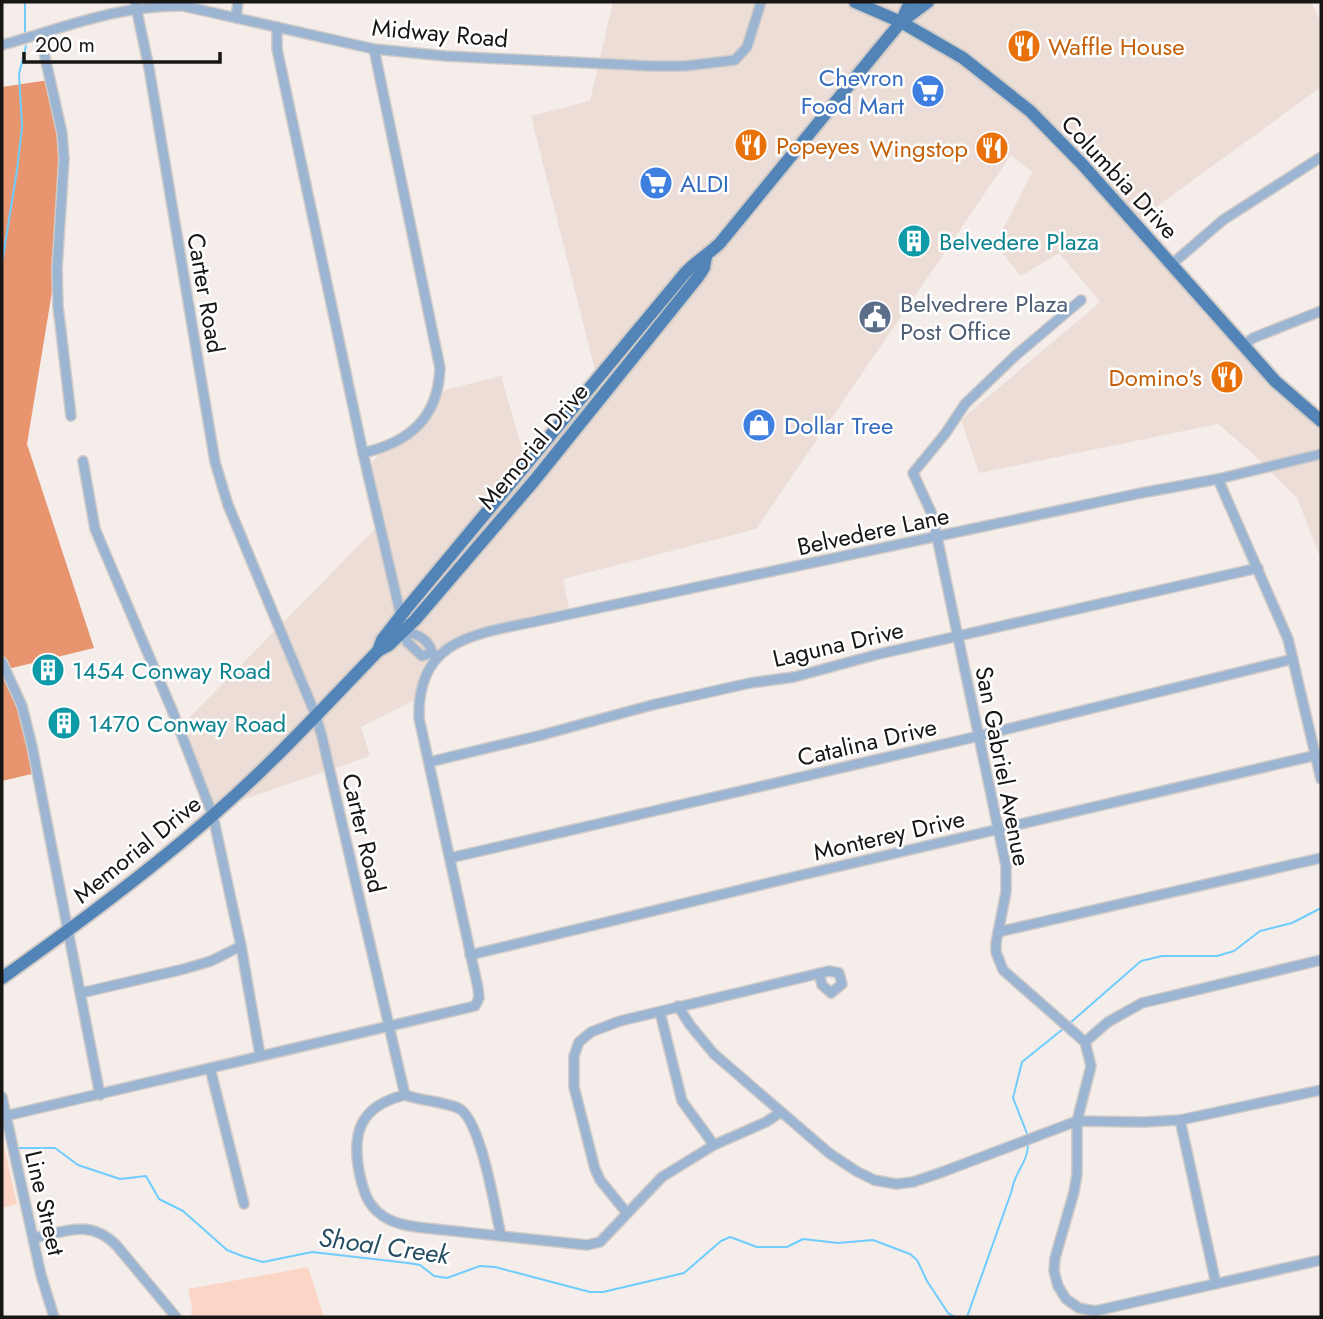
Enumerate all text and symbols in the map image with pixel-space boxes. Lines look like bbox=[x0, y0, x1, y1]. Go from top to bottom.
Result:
street label: Midway Road bbox=[370, 10, 510, 56]
scale bar bbox=[24, 21, 220, 65]
restaurant icon: Waffle House bbox=[1005, 27, 1043, 65]
place label: Waffle House bbox=[1048, 29, 1185, 64]
text: 200 m bbox=[35, 30, 95, 60]
place label: Chevron Food Mart bbox=[801, 60, 904, 123]
supermarket icon: Chevron Food Mart bbox=[909, 72, 947, 110]
street label: Columbia Drive bbox=[1053, 107, 1187, 247]
restaurant icon: Popeyes bbox=[732, 126, 770, 164]
place label: Popeyes bbox=[776, 128, 859, 163]
restaurant icon: Wingstop bbox=[973, 129, 1011, 167]
place label: Wingstop bbox=[870, 131, 968, 166]
supermarket icon: ALDI bbox=[637, 164, 675, 202]
place label: ALDI bbox=[680, 166, 729, 201]
building icon: Belvedere Plaza bbox=[895, 222, 933, 260]
place label: Belvedere Plaza bbox=[939, 224, 1099, 259]
street label: Carter Road bbox=[178, 230, 234, 356]
place label: Belvedrere Plaza Post Office bbox=[900, 286, 1068, 349]
public building icon: Belvedrere Plaza Post Office bbox=[856, 298, 894, 336]
restaurant icon: Domino's bbox=[1208, 358, 1246, 396]
place label: Domino's bbox=[1109, 360, 1202, 395]
street label: Memorial Drive bbox=[470, 375, 596, 517]
shop icon: Dollar Tree bbox=[740, 406, 778, 444]
place label: Dollar Tree bbox=[784, 408, 893, 443]
street label: Belvedere Lane bbox=[794, 498, 952, 564]
street label: Laguna Drive bbox=[769, 612, 907, 676]
building icon: 1454 Conway Road bbox=[29, 651, 67, 689]
place label: 1454 Conway Road bbox=[72, 653, 271, 688]
street label: San Gabriel Avenue bbox=[966, 663, 1040, 869]
building icon: 1470 Conway Road bbox=[45, 704, 83, 742]
place label: 1470 Conway Road bbox=[88, 706, 286, 741]
street label: Catalina Drive bbox=[794, 709, 940, 775]
street label: Carter Road bbox=[333, 770, 395, 896]
street label: Memorial Drive bbox=[65, 786, 209, 912]
street label: Monterey Drive bbox=[810, 801, 968, 869]
street label: Line Street bbox=[16, 1147, 74, 1259]
water label: Shoal Creek bbox=[316, 1218, 454, 1274]

